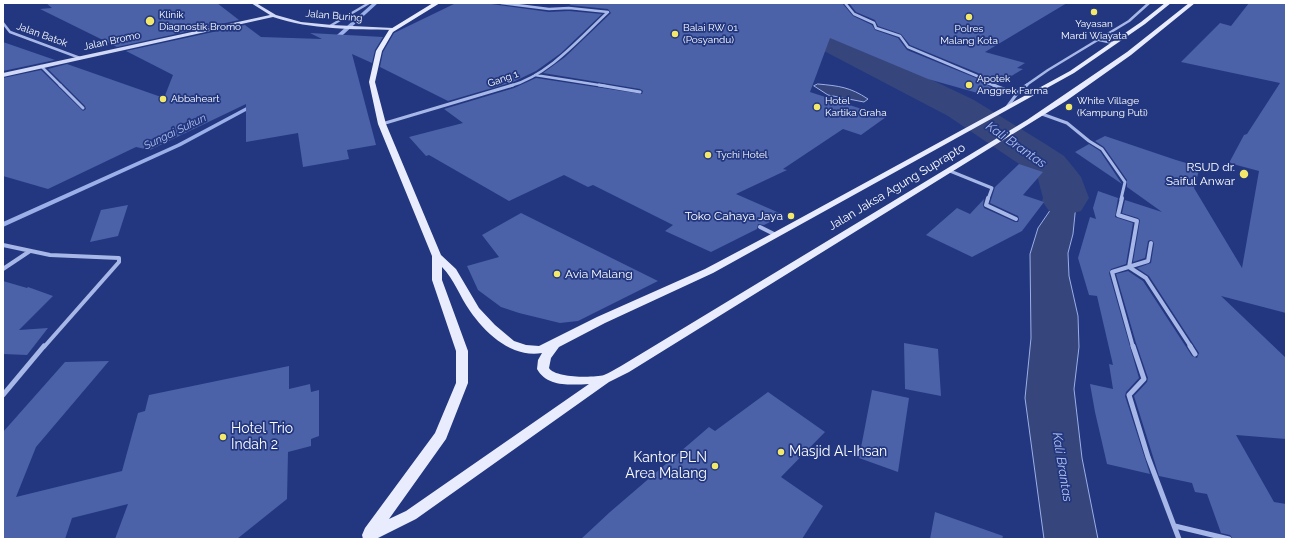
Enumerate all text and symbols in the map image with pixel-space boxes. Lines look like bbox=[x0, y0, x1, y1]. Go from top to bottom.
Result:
marker: Yayasan Mardi Wiayata bbox=[1089, 7, 1099, 17]
street label: Jalan Buring bbox=[305, 8, 363, 24]
place label: Klinik Diagnostik Bromo bbox=[159, 9, 241, 32]
marker: Polres Malang Kota bbox=[964, 12, 974, 22]
marker: Klinik Diagnostik Bromo bbox=[144, 15, 156, 27]
place label: Yayasan Mardi Wiayata bbox=[1061, 18, 1127, 42]
street label: Jalan Batok bbox=[15, 20, 69, 50]
place label: Balai RW 01 (Posyandu) bbox=[683, 22, 738, 46]
place label: Polres Malang Kota bbox=[940, 23, 998, 46]
street label: Jalan Bromo bbox=[82, 29, 142, 53]
marker: Balai RW 01 (Posyandu) bbox=[670, 29, 680, 39]
street label: Gang 1 bbox=[486, 68, 520, 90]
place label: Apotek Anggrek Farma bbox=[977, 73, 1048, 96]
marker: Apotek Anggrek Farma bbox=[964, 80, 974, 90]
place label: Abbaheart bbox=[171, 93, 220, 105]
marker: Abbaheart bbox=[158, 94, 168, 104]
place label: Hotel Kartika Graha bbox=[825, 95, 887, 118]
place label: White Village (Kampung Puti) bbox=[1077, 95, 1148, 118]
marker: Hotel Kartika Graha bbox=[812, 102, 822, 112]
marker: White Village (Kampung Puti) bbox=[1064, 102, 1074, 112]
water label: Sungai Sukun bbox=[142, 111, 208, 153]
water label: Kali Brantas bbox=[983, 118, 1049, 172]
street label: Jalan Jaksa Agung Suprapto bbox=[826, 140, 968, 234]
place label: Tychi Hotel bbox=[716, 149, 768, 161]
marker: Tychi Hotel bbox=[703, 150, 713, 160]
place label: RSUD dr. Saiful Anwar bbox=[1166, 160, 1235, 188]
marker: RSUD dr. Saiful Anwar bbox=[1238, 168, 1250, 180]
place label: Toko Cahaya Jaya bbox=[685, 209, 783, 223]
marker: Toko Cahaya Jaya bbox=[786, 211, 796, 221]
place label: Avia Malang bbox=[565, 267, 633, 281]
marker: Avia Malang bbox=[552, 269, 562, 279]
place label: Hotel Trio Indah 2 bbox=[231, 421, 293, 454]
water label: Kali Brantas bbox=[1049, 431, 1075, 503]
marker: Hotel Trio Indah 2 bbox=[218, 432, 228, 442]
place label: Masjid Al-Ihsan bbox=[789, 444, 887, 460]
marker: Masjid Al-Ihsan bbox=[776, 447, 786, 457]
place label: Kantor PLN Area Malang bbox=[625, 450, 707, 482]
marker: Kantor PLN Area Malang bbox=[710, 461, 720, 471]

